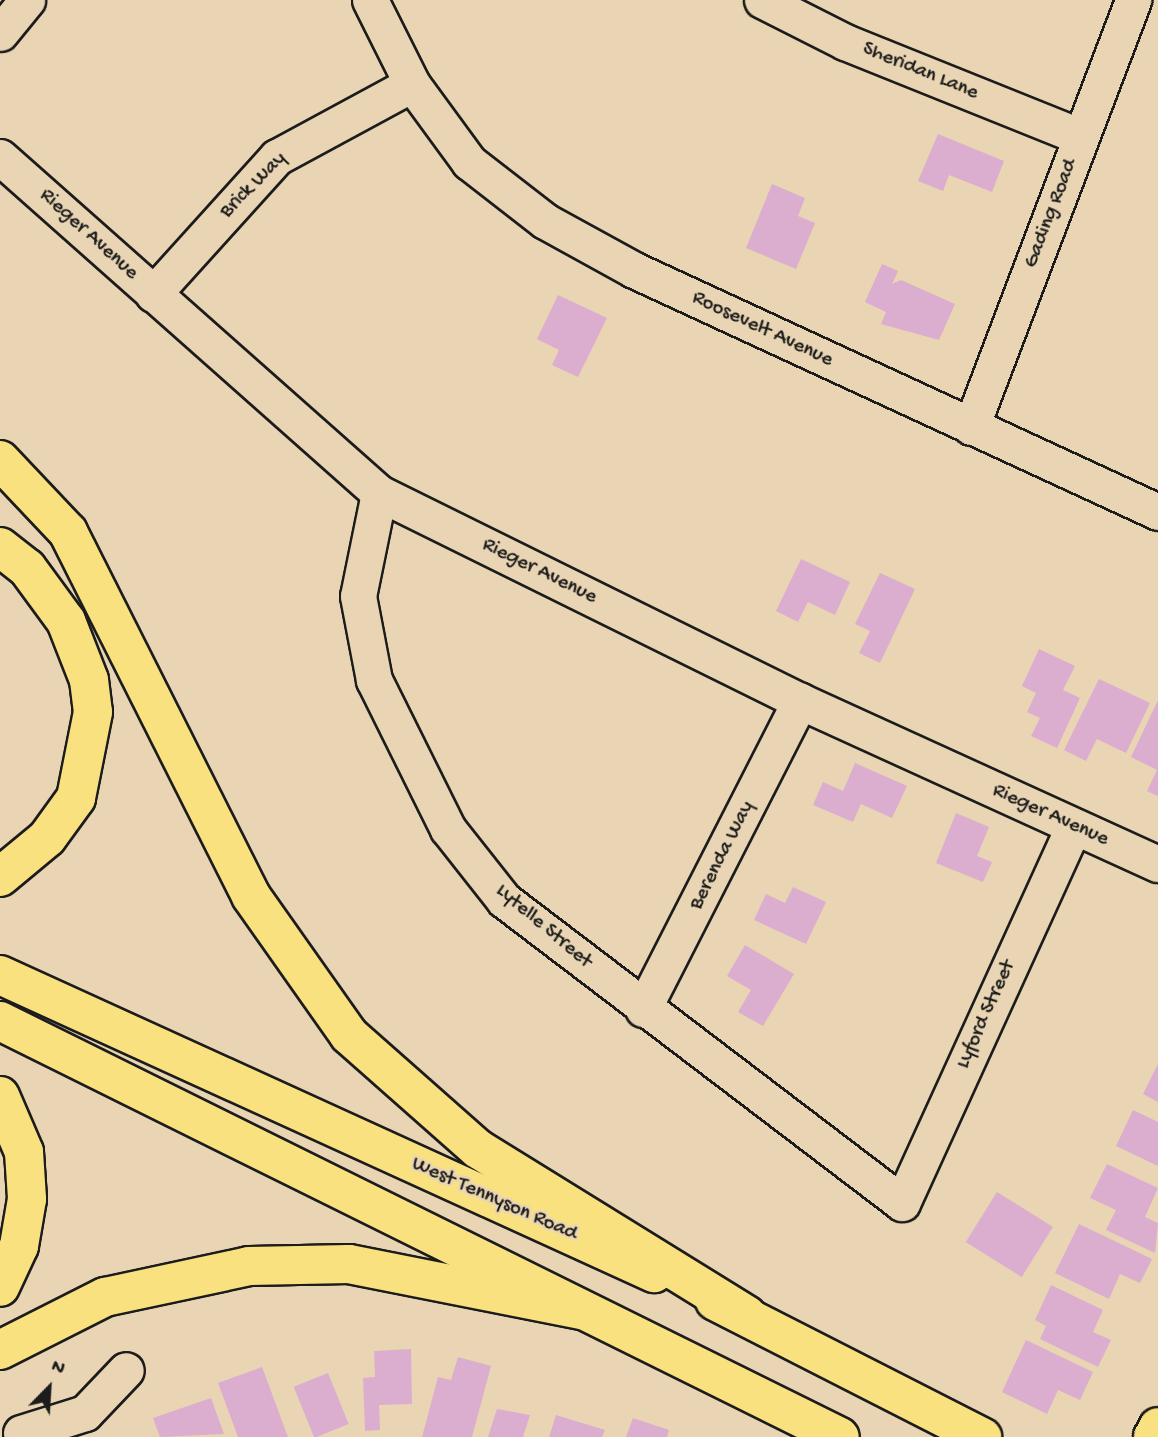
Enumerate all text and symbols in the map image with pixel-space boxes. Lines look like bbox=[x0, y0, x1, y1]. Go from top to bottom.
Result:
street label: Sheridan Lane bbox=[858, 37, 982, 107]
street label: Brick Way bbox=[215, 147, 293, 225]
street label: Gading Road bbox=[1020, 156, 1084, 272]
street label: Rieger Avenue bbox=[33, 184, 143, 286]
street label: Roosevelt Avenue bbox=[687, 286, 837, 374]
street label: Rieger Avenue bbox=[477, 533, 601, 611]
street label: Rieger Avenue bbox=[988, 779, 1112, 853]
street label: Berenda Way bbox=[685, 797, 761, 915]
street label: Lytelle Street bbox=[490, 879, 596, 975]
street label: Lyford Street bbox=[952, 957, 1022, 1073]
street label: West Tennyson Road bbox=[407, 1152, 581, 1248]
north arrow bbox=[14, 1353, 84, 1423]
text: N bbox=[47, 1355, 68, 1381]

